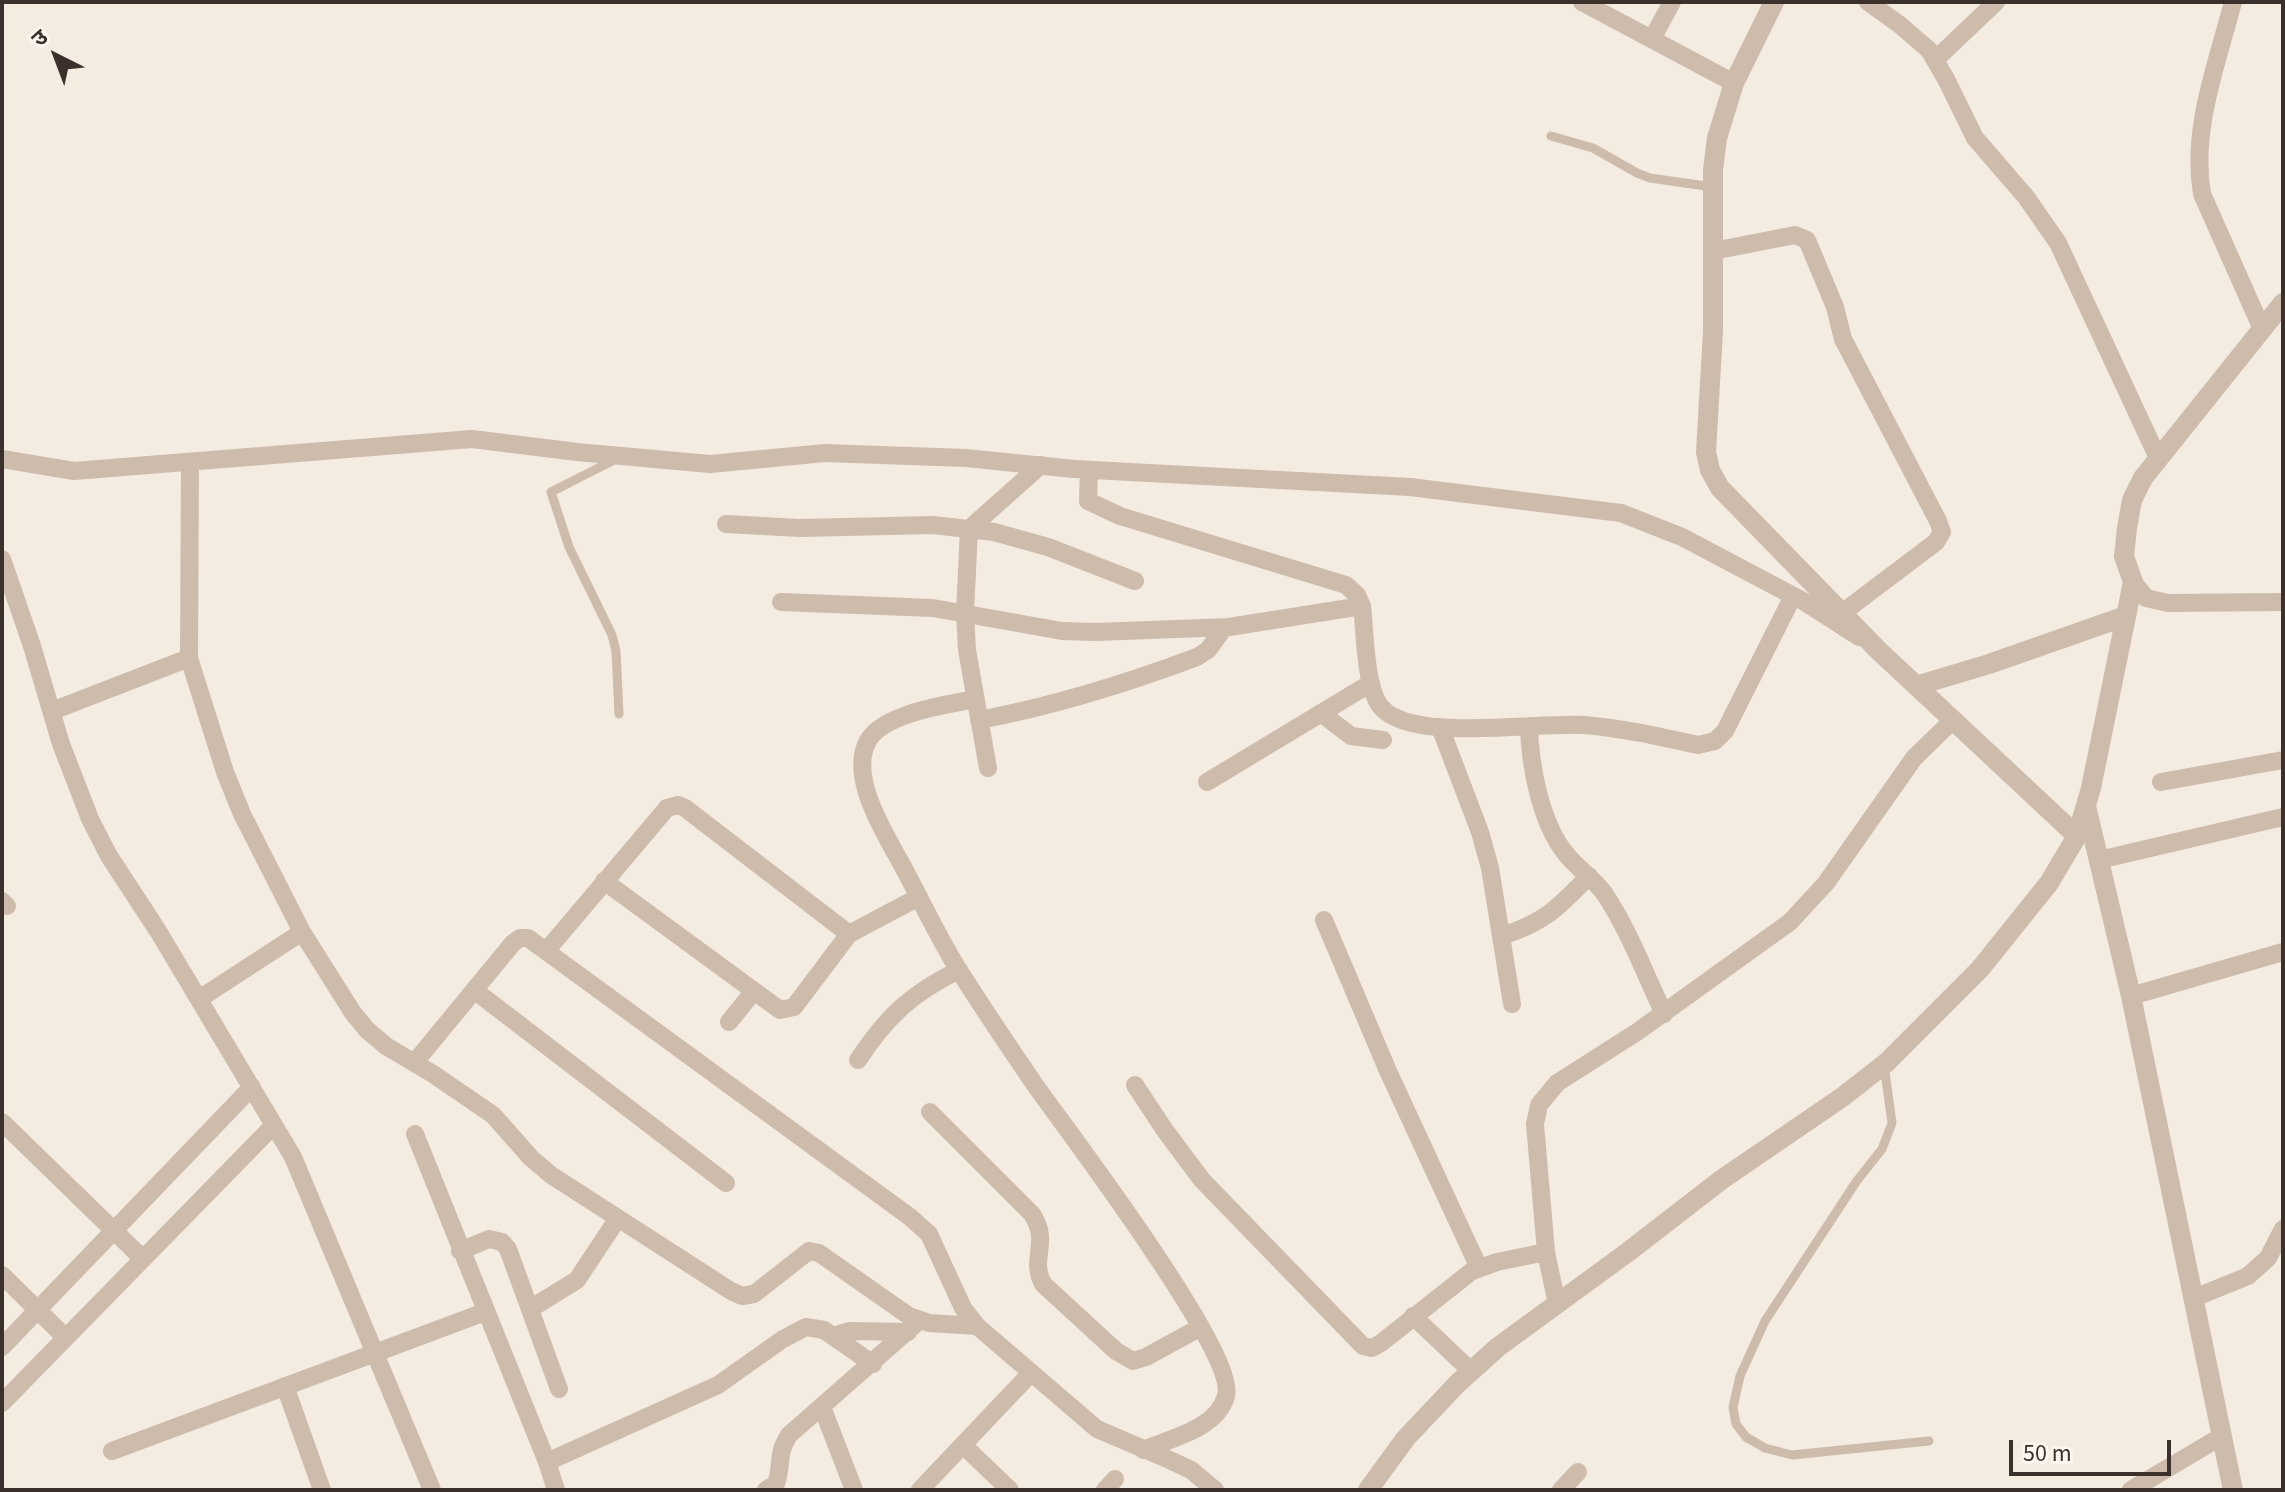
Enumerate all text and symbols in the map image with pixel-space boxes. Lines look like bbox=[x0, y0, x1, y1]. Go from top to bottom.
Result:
north arrow bbox=[16, 16, 96, 96]
text: उ bbox=[24, 22, 55, 54]
scale bar bbox=[2013, 1424, 2175, 1474]
text: 50 m bbox=[2023, 1436, 2072, 1471]

